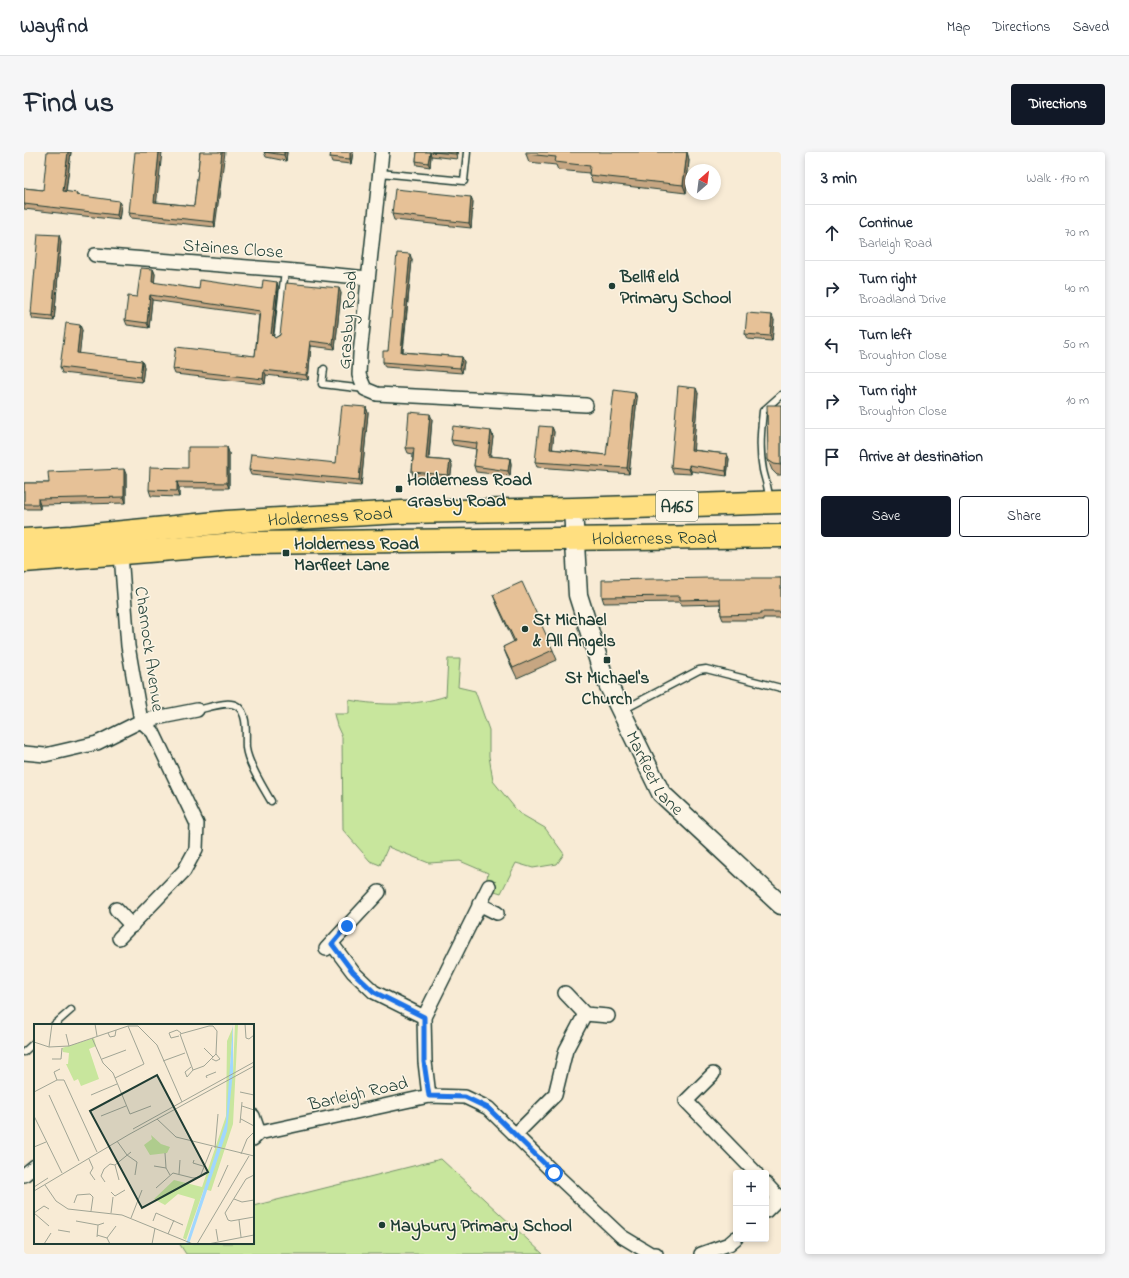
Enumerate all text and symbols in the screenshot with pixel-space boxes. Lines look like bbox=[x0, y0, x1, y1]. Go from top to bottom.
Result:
text: Wayfind bbox=[20, 14, 88, 41]
text: Map bbox=[947, 17, 970, 38]
text: Directions bbox=[992, 17, 1050, 38]
text: Saved bbox=[1072, 17, 1109, 38]
text: Find us bbox=[24, 84, 114, 125]
button: Directions bbox=[1011, 84, 1105, 125]
north arrow bbox=[685, 164, 721, 200]
text: 3 min bbox=[821, 166, 857, 191]
text: Walk · 170 m bbox=[1026, 169, 1089, 188]
text: Continue bbox=[859, 212, 913, 234]
icon: ahead bbox=[821, 222, 843, 244]
text: 70 m bbox=[1065, 223, 1089, 242]
street label: Staines Close bbox=[182, 234, 285, 267]
text: Barleigh Road bbox=[859, 234, 932, 253]
place label: Bellfield Primary School bbox=[619, 265, 731, 313]
text: Turn right bbox=[859, 268, 917, 290]
street label: Grasby Road bbox=[333, 270, 365, 370]
icon: right bbox=[821, 278, 843, 300]
text: 40 m bbox=[1065, 279, 1089, 298]
marker: Bellfield Primary School bbox=[607, 281, 617, 291]
text: Broadland Drive bbox=[859, 290, 946, 309]
text: Turn left bbox=[859, 324, 912, 346]
icon: left bbox=[821, 334, 843, 356]
text: 50 m bbox=[1063, 335, 1089, 354]
text: Broughton Close bbox=[859, 346, 947, 365]
text: Turn right bbox=[859, 380, 917, 402]
icon: right bbox=[821, 390, 843, 412]
text: 10 m bbox=[1066, 391, 1089, 410]
text: Broughton Close bbox=[859, 402, 947, 421]
icon: arrive bbox=[821, 446, 843, 468]
text: Arrive at destination bbox=[859, 446, 983, 468]
place label: Holderness Road Grasby Road bbox=[407, 468, 533, 516]
marker: Holderness Road Grasby Road bbox=[394, 484, 404, 494]
road number: A165 bbox=[656, 491, 698, 521]
button: Save bbox=[821, 496, 951, 537]
button: Share bbox=[959, 496, 1089, 537]
street label: Holderness Road bbox=[267, 502, 393, 535]
street label: Holderness Road bbox=[592, 526, 717, 553]
place label: Holderness Road Marfleet Lane bbox=[294, 532, 420, 579]
marker: Holderness Road Marfleet Lane bbox=[281, 548, 291, 558]
street label: Charnock Avenue bbox=[126, 585, 170, 714]
place label: St Michael & All Angels bbox=[532, 608, 616, 656]
marker: St Michael & All Angels bbox=[520, 624, 530, 634]
marker: St Michael's Church bbox=[602, 655, 612, 665]
place label: St Michael's Church bbox=[565, 666, 649, 713]
street label: Marfleet Lane bbox=[618, 727, 689, 823]
route end bbox=[338, 917, 356, 935]
inset map bbox=[34, 1024, 254, 1244]
street label: Barleigh Road bbox=[305, 1071, 411, 1120]
route start bbox=[545, 1164, 563, 1182]
map controls bbox=[733, 1170, 769, 1242]
button: + bbox=[733, 1170, 769, 1206]
button: − bbox=[733, 1206, 769, 1242]
place label: Maybury Primary School bbox=[390, 1214, 572, 1241]
marker: Maybury Primary School bbox=[377, 1220, 387, 1230]

